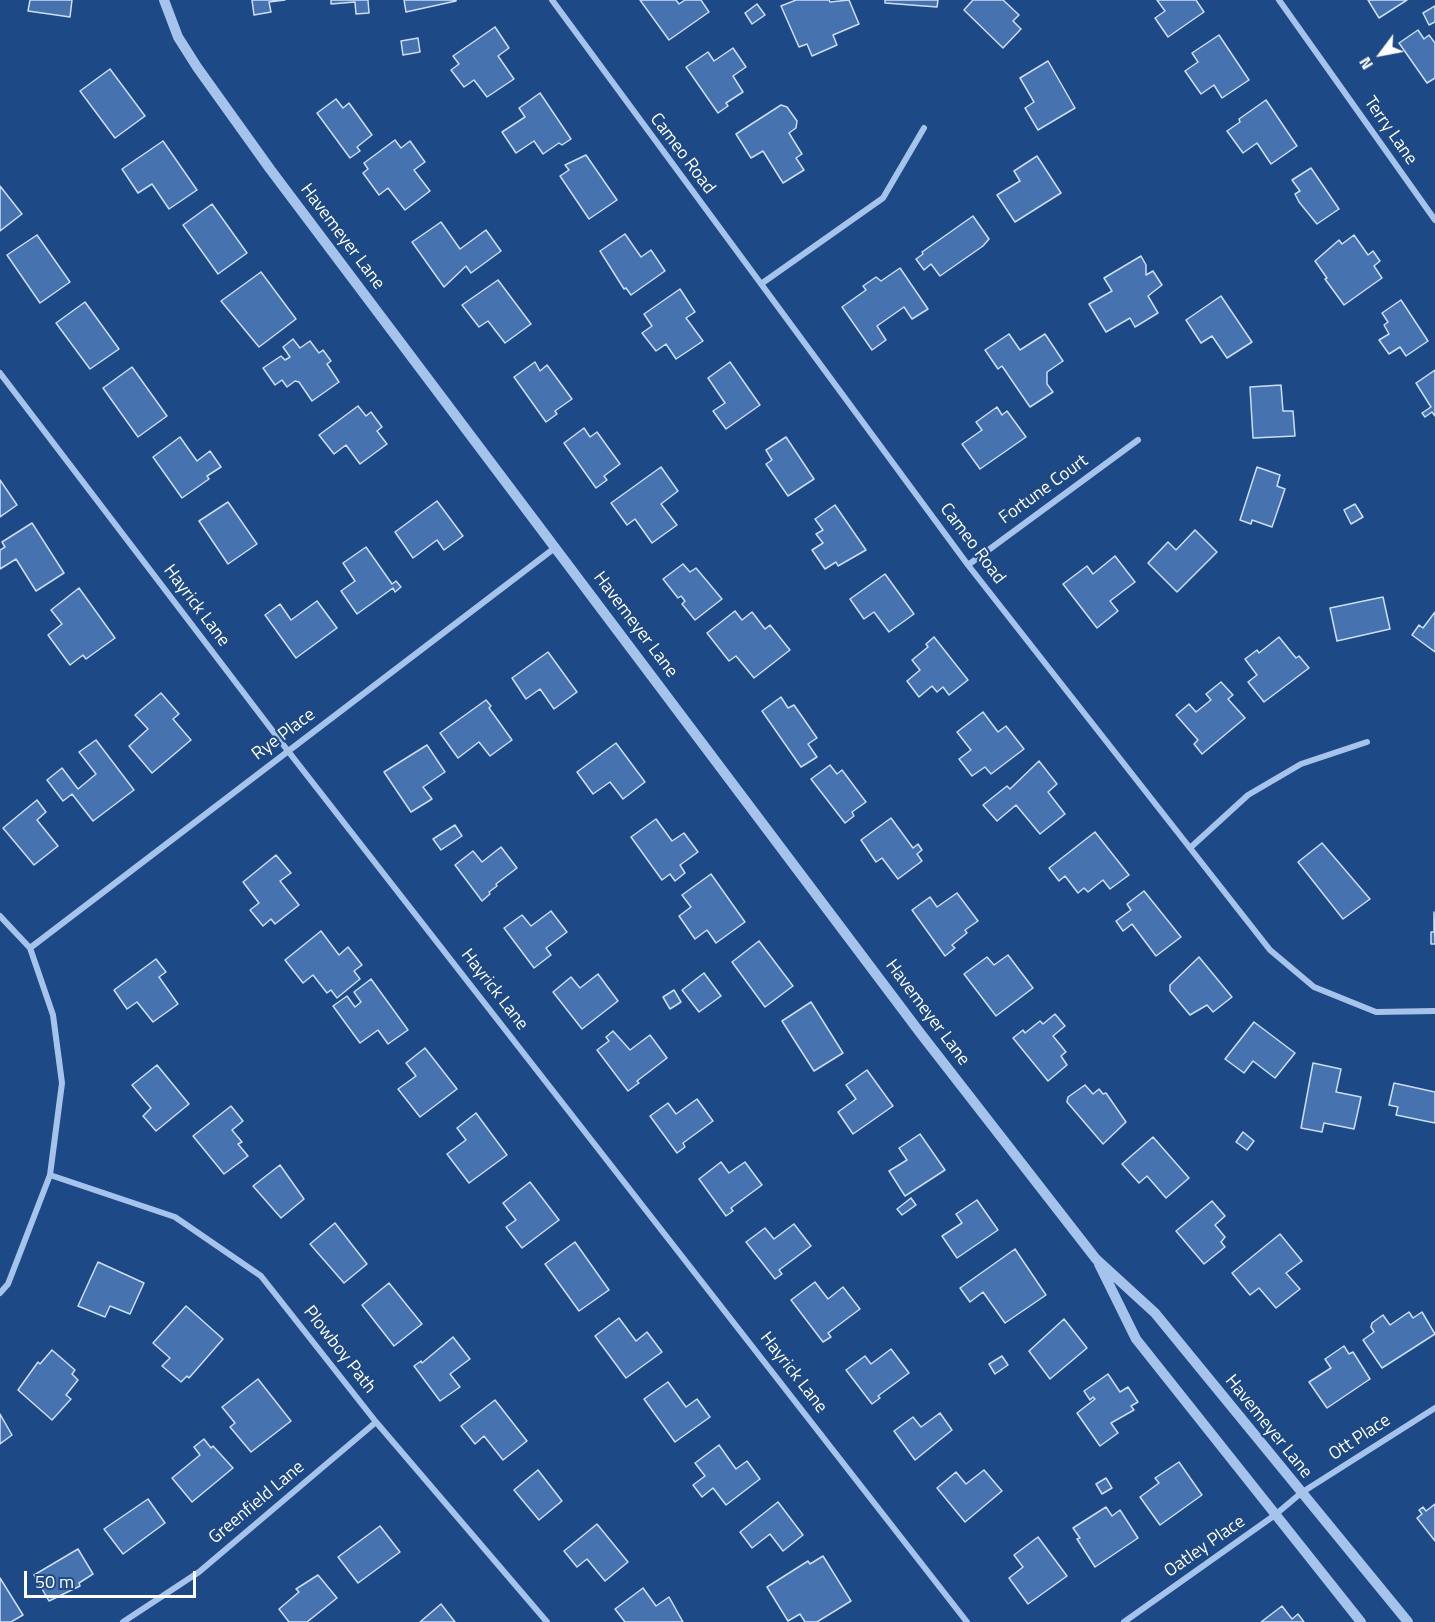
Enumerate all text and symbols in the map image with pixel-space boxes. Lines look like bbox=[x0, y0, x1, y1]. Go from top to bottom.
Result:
north arrow bbox=[1351, 24, 1411, 84]
text: N bbox=[1353, 52, 1379, 75]
street label: Terry Lane bbox=[1359, 93, 1421, 169]
street label: Cameo Road bbox=[645, 109, 719, 199]
street label: Havemeyer Lane bbox=[295, 180, 389, 294]
street label: Fortune Court bbox=[995, 450, 1093, 530]
street label: Cameo Road bbox=[935, 499, 1009, 589]
street label: Hayrick Lane bbox=[158, 561, 234, 651]
street label: Havemeyer Lane bbox=[588, 568, 682, 682]
street label: Rye Place bbox=[248, 704, 320, 766]
street label: Hayrick Lane bbox=[456, 945, 532, 1035]
street label: Havemeyer Lane bbox=[880, 956, 974, 1070]
street label: Plowboy Path bbox=[298, 1302, 380, 1398]
street label: Hayrick Lane bbox=[755, 1328, 831, 1418]
street label: Havemeyer Lane bbox=[1220, 1371, 1316, 1483]
street label: Ott Place bbox=[1325, 1410, 1395, 1466]
street label: Greenfield Lane bbox=[205, 1457, 309, 1549]
street label: Oatley Place bbox=[1160, 1511, 1250, 1583]
scale bar bbox=[27, 1559, 200, 1597]
text: 50 m bbox=[35, 1568, 74, 1595]

